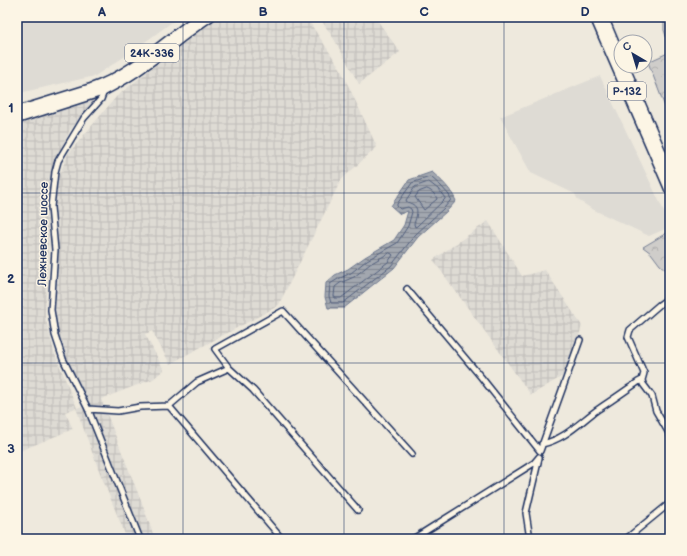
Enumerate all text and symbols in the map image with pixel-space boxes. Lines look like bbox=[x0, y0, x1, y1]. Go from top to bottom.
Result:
text: A bbox=[97, 4, 106, 20]
text: B bbox=[258, 4, 268, 20]
text: C bbox=[419, 4, 429, 20]
text: D bbox=[580, 4, 590, 20]
north arrow bbox=[613, 34, 653, 74]
text: С bbox=[620, 39, 634, 54]
road number: 24К-336 bbox=[125, 44, 179, 62]
road number: Р-132 bbox=[608, 82, 646, 100]
text: 1 bbox=[8, 100, 14, 116]
street label: Лежневское шоссе bbox=[35, 181, 52, 287]
text: 2 bbox=[7, 271, 15, 287]
text: 3 bbox=[7, 441, 15, 457]

